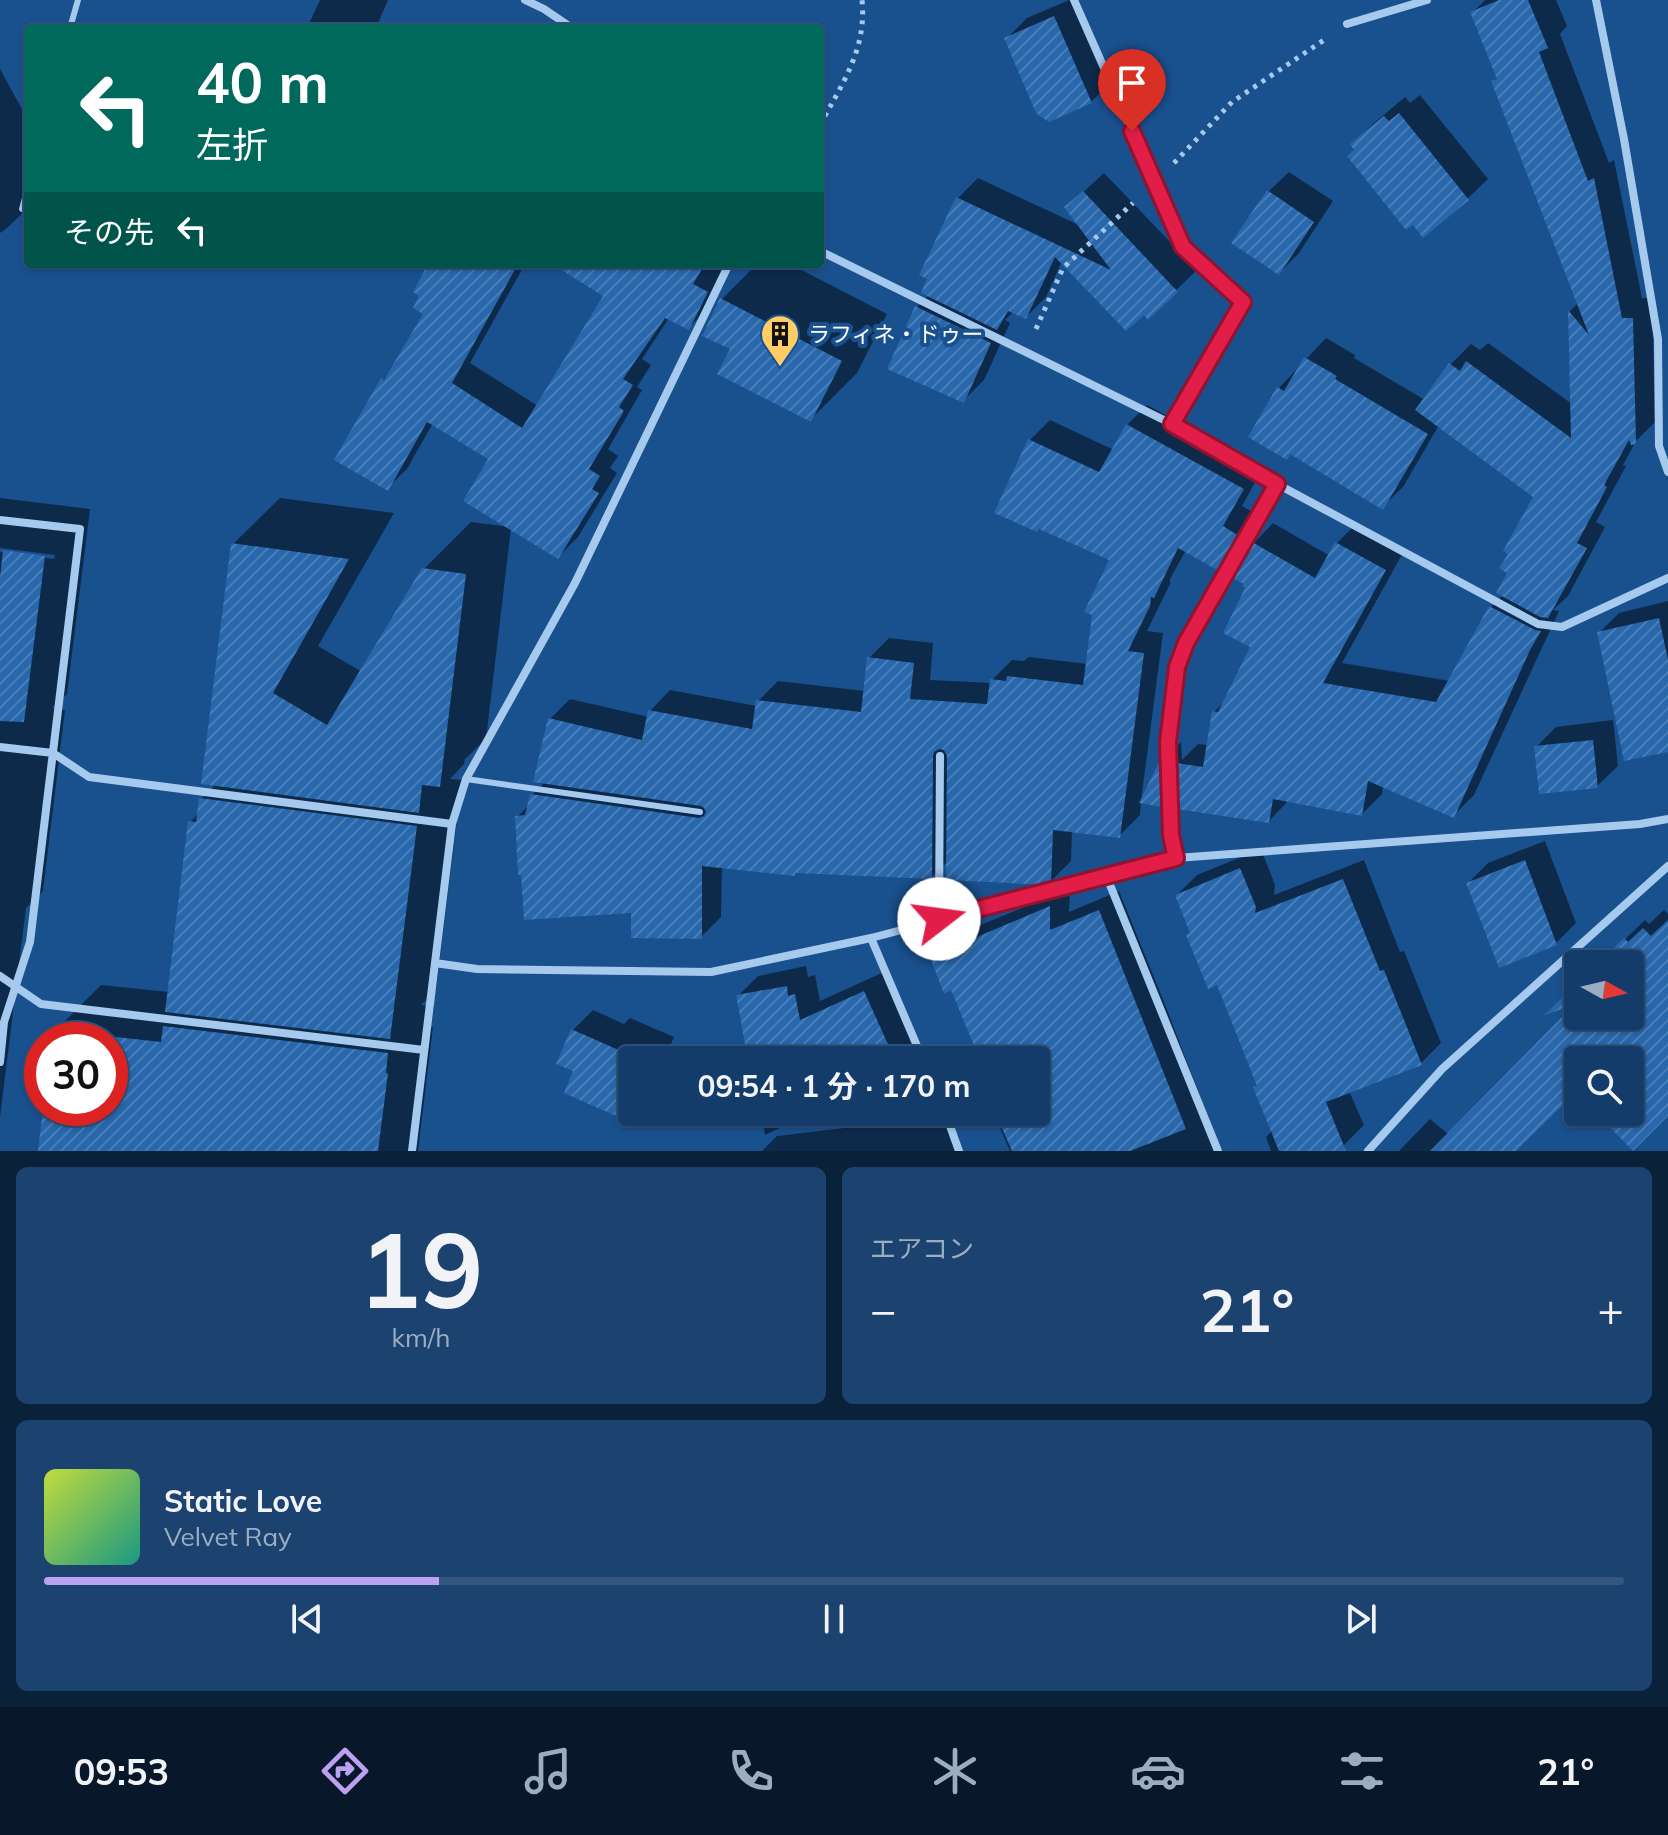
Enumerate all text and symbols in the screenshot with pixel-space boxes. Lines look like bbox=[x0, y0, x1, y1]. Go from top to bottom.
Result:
text: 40 m bbox=[196, 47, 329, 117]
pin bbox=[1098, 49, 1166, 131]
icon: left bbox=[64, 56, 168, 160]
icon: arrive bbox=[1110, 61, 1154, 105]
text: 左折 bbox=[196, 122, 268, 167]
icon: left bbox=[170, 208, 214, 252]
text: その先 bbox=[64, 213, 154, 251]
building icon: ラフィネ・ドゥー bbox=[759, 313, 801, 368]
place label: ラフィネ・ドゥー bbox=[808, 320, 984, 348]
position arrow bbox=[897, 877, 981, 961]
north arrow bbox=[1564, 950, 1644, 1030]
map controls bbox=[1564, 950, 1644, 1126]
speed limit sign: 30 bbox=[24, 1022, 128, 1126]
button: search bbox=[1564, 1046, 1644, 1126]
text: 09:54 · 1 分 · 170 m bbox=[698, 1067, 970, 1105]
text: 19 bbox=[359, 1203, 483, 1334]
text: エアコン bbox=[870, 1232, 974, 1265]
text: 21° bbox=[1200, 1272, 1294, 1347]
text: − bbox=[870, 1282, 896, 1337]
text: + bbox=[1598, 1282, 1624, 1337]
text: km/h bbox=[392, 1321, 450, 1354]
text: Static Love bbox=[164, 1482, 322, 1520]
text: Velvet Ray bbox=[164, 1520, 292, 1553]
icon: previous bbox=[285, 1597, 329, 1641]
icon: pause bbox=[812, 1597, 856, 1641]
icon: next bbox=[1339, 1597, 1383, 1641]
icon: directions bbox=[317, 1743, 373, 1799]
icon: music bbox=[520, 1743, 576, 1799]
icon: phone bbox=[723, 1743, 779, 1799]
icon: climate bbox=[927, 1743, 983, 1799]
icon: car bbox=[1130, 1743, 1186, 1799]
icon: filters bbox=[1334, 1743, 1390, 1799]
text: 09:53 bbox=[74, 1749, 169, 1794]
text: 21° bbox=[1537, 1749, 1594, 1794]

